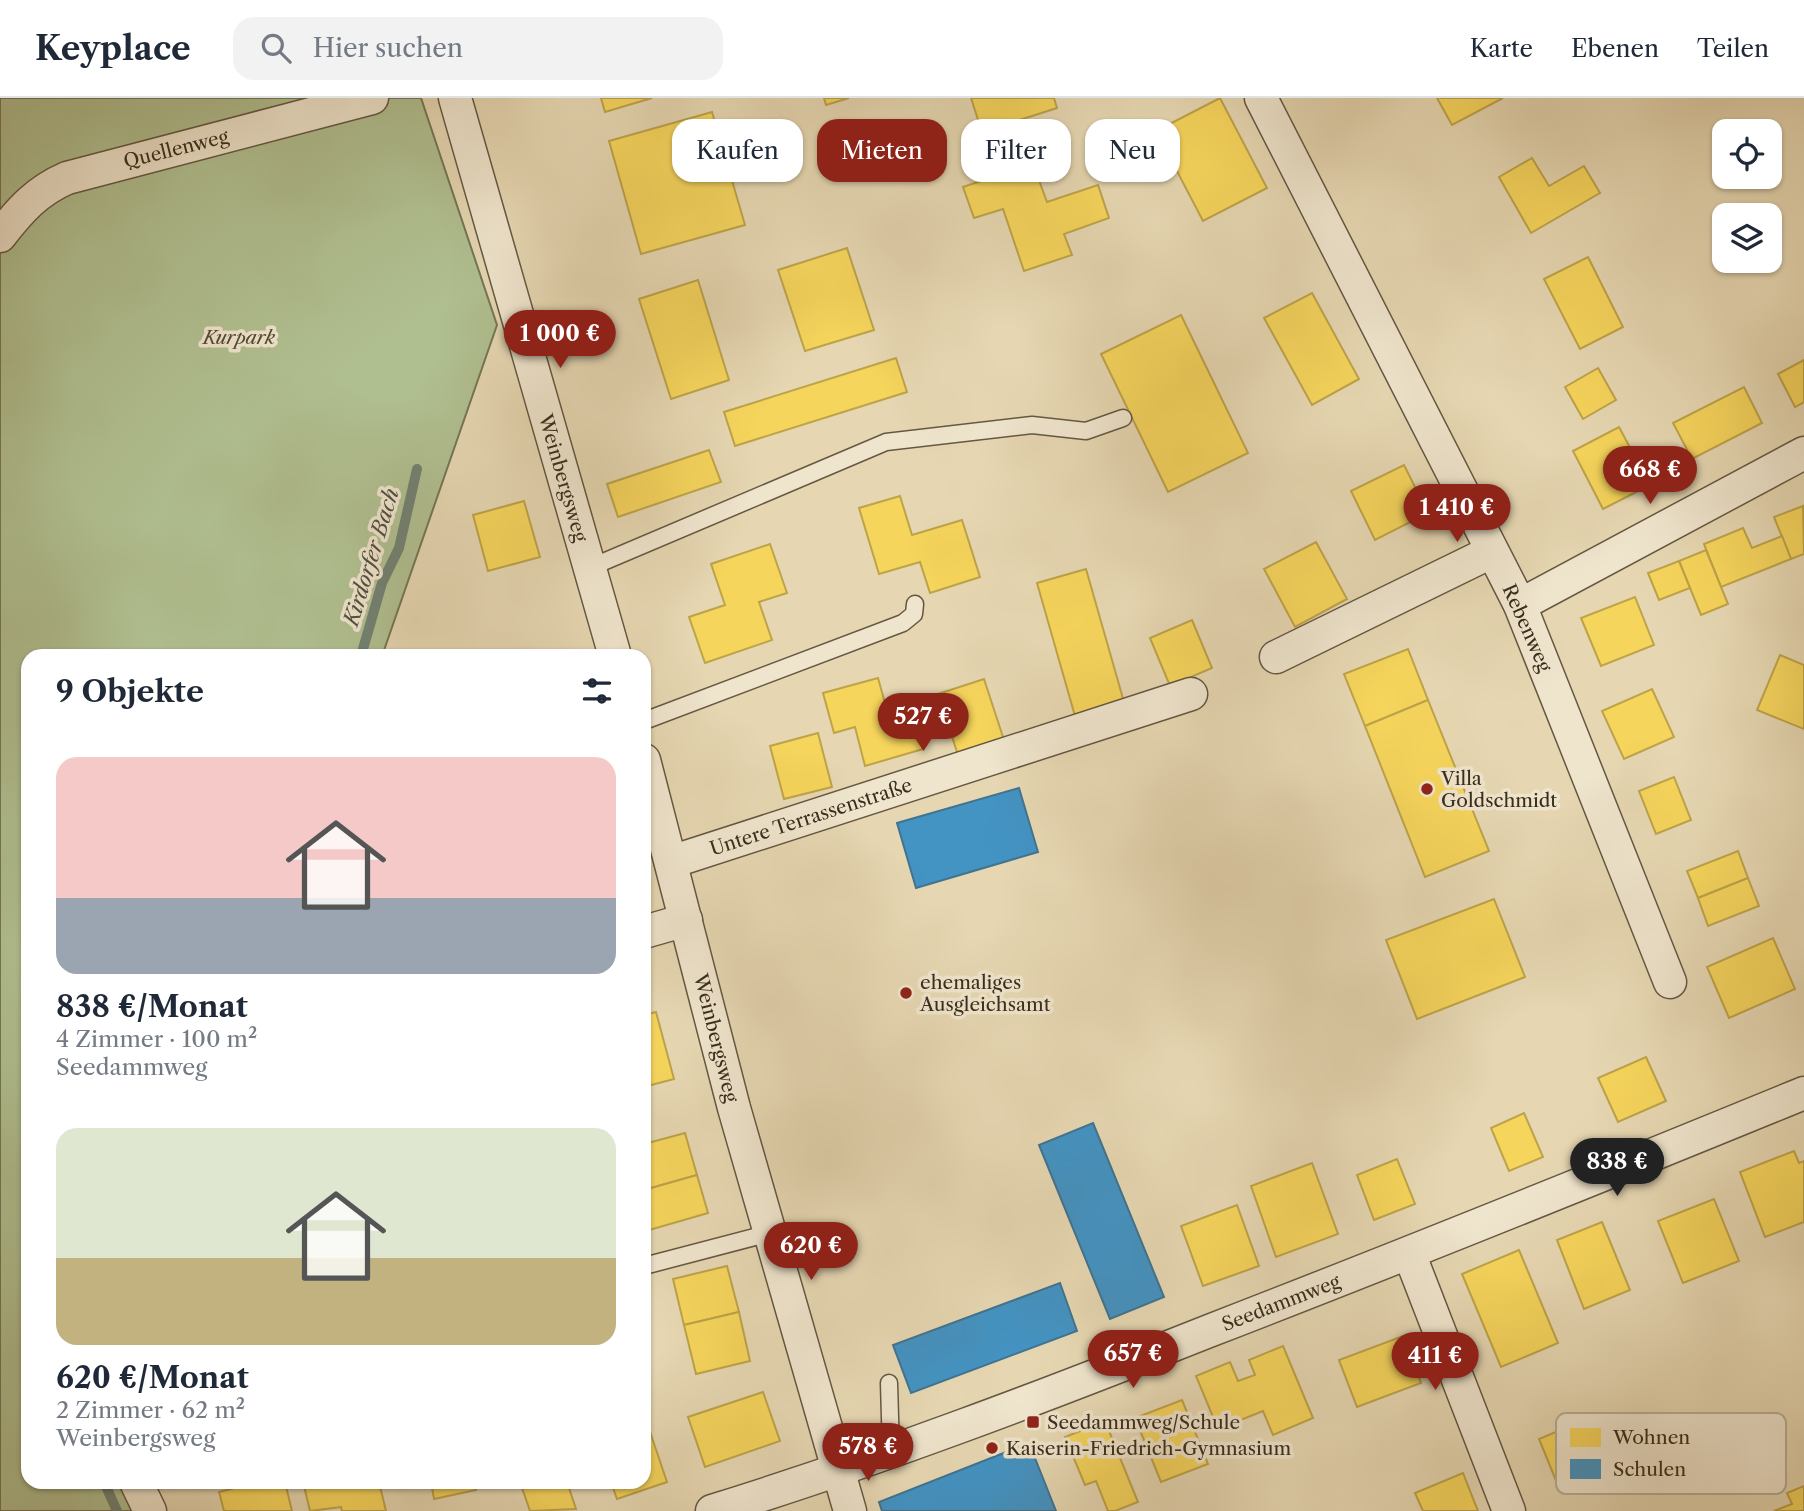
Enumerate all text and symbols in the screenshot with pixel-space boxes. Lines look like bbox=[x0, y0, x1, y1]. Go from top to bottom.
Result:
search box bbox=[233, 17, 723, 80]
text: Keyplace bbox=[35, 28, 191, 69]
icon: search bbox=[257, 29, 295, 67]
text: Hier suchen bbox=[313, 32, 463, 64]
text: Karte bbox=[1470, 34, 1533, 63]
text: Ebenen bbox=[1571, 34, 1659, 63]
text: Teilen bbox=[1697, 34, 1769, 63]
chip: Kaufen bbox=[672, 119, 803, 182]
chip: Mieten bbox=[817, 119, 947, 182]
chip: Filter bbox=[961, 119, 1071, 182]
chip: Neu bbox=[1085, 119, 1180, 182]
map controls bbox=[1712, 119, 1782, 273]
button: locate bbox=[1712, 119, 1782, 189]
street label: Quellenweg bbox=[121, 125, 232, 173]
button: layers bbox=[1712, 203, 1782, 273]
pin: 1 000 € bbox=[495, 310, 625, 370]
text: 1 000 € bbox=[520, 319, 600, 347]
park label: Kurpark bbox=[201, 326, 275, 349]
street label: Weinbergsweg bbox=[534, 411, 592, 545]
pin: 668 € bbox=[1601, 446, 1699, 506]
text: 668 € bbox=[1619, 455, 1681, 483]
pin: 1 410 € bbox=[1392, 484, 1522, 544]
water label: Kirdorfer Bach bbox=[338, 485, 404, 631]
text: 1 410 € bbox=[1420, 493, 1494, 521]
street label: Rebenweg bbox=[1497, 580, 1557, 676]
icon: filters bbox=[578, 672, 616, 710]
text: 9 Objekte bbox=[56, 673, 204, 710]
pin: 527 € bbox=[874, 694, 972, 753]
text: 527 € bbox=[894, 702, 952, 730]
place label: Villa Goldschmidt bbox=[1440, 767, 1557, 812]
street label: Untere Terrassenstraße bbox=[707, 773, 915, 861]
marker: Villa Goldschmidt bbox=[1419, 781, 1435, 797]
icon: home bbox=[273, 802, 399, 928]
street label: Weinbergsweg bbox=[689, 970, 743, 1106]
place label: ehemaliges Ausgleichsamt bbox=[919, 971, 1051, 1016]
marker: ehemaliges Ausgleichsamt bbox=[898, 985, 914, 1001]
text: 838 €/Monat bbox=[56, 988, 248, 1025]
text: 4 Zimmer · 100 m² bbox=[56, 1025, 257, 1053]
text: Seedammweg bbox=[56, 1053, 207, 1081]
pin: 838 € bbox=[1568, 1138, 1666, 1198]
text: 838 € bbox=[1586, 1147, 1648, 1175]
icon: home bbox=[273, 1173, 399, 1299]
pin: 620 € bbox=[762, 1222, 860, 1282]
text: 620 € bbox=[780, 1231, 842, 1259]
street label: Seedammweg bbox=[1219, 1270, 1344, 1336]
pin: 657 € bbox=[1084, 1330, 1182, 1390]
pin: 411 € bbox=[1386, 1332, 1484, 1392]
text: 657 € bbox=[1104, 1339, 1162, 1367]
text: 411 € bbox=[1408, 1341, 1462, 1369]
text: 620 €/Monat bbox=[56, 1359, 249, 1396]
text: 2 Zimmer · 62 m² bbox=[56, 1396, 245, 1424]
place label: Seedammweg/Schule bbox=[1047, 1411, 1240, 1434]
legend bbox=[1556, 1413, 1786, 1494]
marker: Seedammweg/Schule bbox=[1025, 1414, 1041, 1430]
text: Weinbergsweg bbox=[56, 1424, 215, 1452]
pin: 578 € bbox=[819, 1424, 917, 1483]
text: Wohnen bbox=[1612, 1426, 1690, 1449]
text: 578 € bbox=[838, 1432, 898, 1460]
place label: Kaiserin-Friedrich-Gymnasium bbox=[1006, 1437, 1292, 1460]
marker: Kaiserin-Friedrich-Gymnasium bbox=[984, 1440, 1000, 1456]
text: Schulen bbox=[1613, 1458, 1686, 1481]

